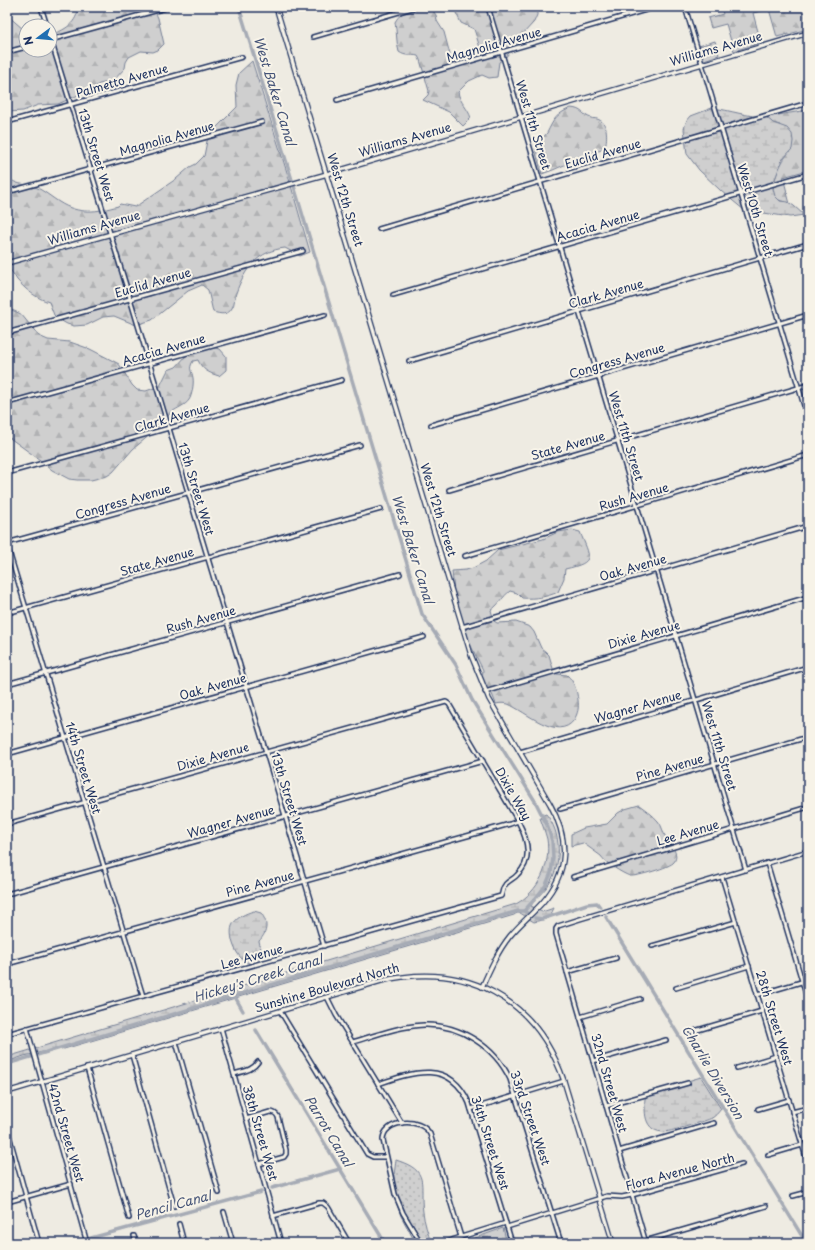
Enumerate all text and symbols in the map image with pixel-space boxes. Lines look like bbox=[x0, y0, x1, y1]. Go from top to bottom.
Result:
north arrow bbox=[18, 18, 58, 58]
street label: Magnolia Avenue bbox=[444, 22, 544, 66]
street label: Williams Avenue bbox=[667, 26, 765, 70]
text: N bbox=[18, 34, 37, 47]
water label: West Baker Canal bbox=[250, 34, 302, 150]
street label: Palmetto Avenue bbox=[74, 58, 170, 102]
street label: West 11th Street bbox=[512, 78, 556, 172]
street label: 13th Street West bbox=[74, 106, 120, 204]
street label: Magnolia Avenue bbox=[117, 116, 217, 160]
street label: Williams Avenue bbox=[356, 117, 454, 161]
street label: Euclid Avenue bbox=[563, 133, 643, 173]
street label: West 12th Street bbox=[323, 151, 369, 249]
street label: West 10th Street bbox=[733, 161, 779, 258]
street label: Acacia Avenue bbox=[554, 204, 642, 246]
street label: Williams Avenue bbox=[45, 205, 143, 249]
street label: Euclid Avenue bbox=[113, 262, 193, 302]
street label: Clark Avenue bbox=[566, 274, 646, 312]
street label: Acacia Avenue bbox=[120, 328, 208, 370]
street label: Congress Avenue bbox=[567, 338, 667, 382]
street label: West 11th Street bbox=[605, 389, 649, 483]
street label: Clark Avenue bbox=[132, 398, 212, 436]
street label: State Avenue bbox=[529, 426, 607, 464]
street label: 13th Street West bbox=[174, 440, 220, 538]
street label: West 12th Street bbox=[416, 461, 462, 559]
street label: Rush Avenue bbox=[597, 477, 671, 515]
street label: Congress Avenue bbox=[73, 479, 173, 523]
water label: West Baker Canal bbox=[388, 492, 440, 608]
street label: State Avenue bbox=[118, 542, 196, 580]
street label: Oak Avenue bbox=[597, 549, 669, 585]
street label: Rush Avenue bbox=[164, 600, 238, 638]
street label: Dixie Avenue bbox=[606, 615, 682, 653]
street label: Oak Avenue bbox=[177, 668, 249, 704]
street label: Wagner Avenue bbox=[592, 685, 684, 727]
street label: West 11th Street bbox=[698, 699, 742, 793]
street label: 14th Street West bbox=[61, 719, 107, 816]
street label: Dixie Avenue bbox=[175, 737, 251, 775]
street label: Pine Avenue bbox=[634, 749, 706, 785]
street label: 13th Street West bbox=[267, 750, 313, 848]
street label: Dixie Way bbox=[491, 764, 536, 824]
street label: Wagner Avenue bbox=[185, 800, 277, 842]
street label: Lee Avenue bbox=[654, 814, 721, 850]
street label: Pine Avenue bbox=[224, 865, 296, 901]
street label: Lee Avenue bbox=[219, 939, 285, 973]
water label: Hickey's Creek Canal bbox=[191, 948, 327, 1006]
street label: Sunshine Boulevard North bbox=[252, 958, 401, 1016]
street label: 28th Street West bbox=[752, 968, 798, 1068]
water label: Charlie Diversion bbox=[678, 1021, 750, 1123]
street label: 32nd Street West bbox=[587, 1031, 633, 1135]
street label: 33rd Street West bbox=[506, 1068, 556, 1168]
street label: 42nd Street West bbox=[44, 1081, 90, 1184]
street label: 38th Street West bbox=[239, 1083, 283, 1183]
water label: Parrot Canal bbox=[301, 1092, 359, 1172]
street label: 34th Street West bbox=[467, 1093, 515, 1192]
street label: Flora Avenue North bbox=[623, 1148, 736, 1194]
water label: Pencil Canal bbox=[133, 1185, 215, 1224]

